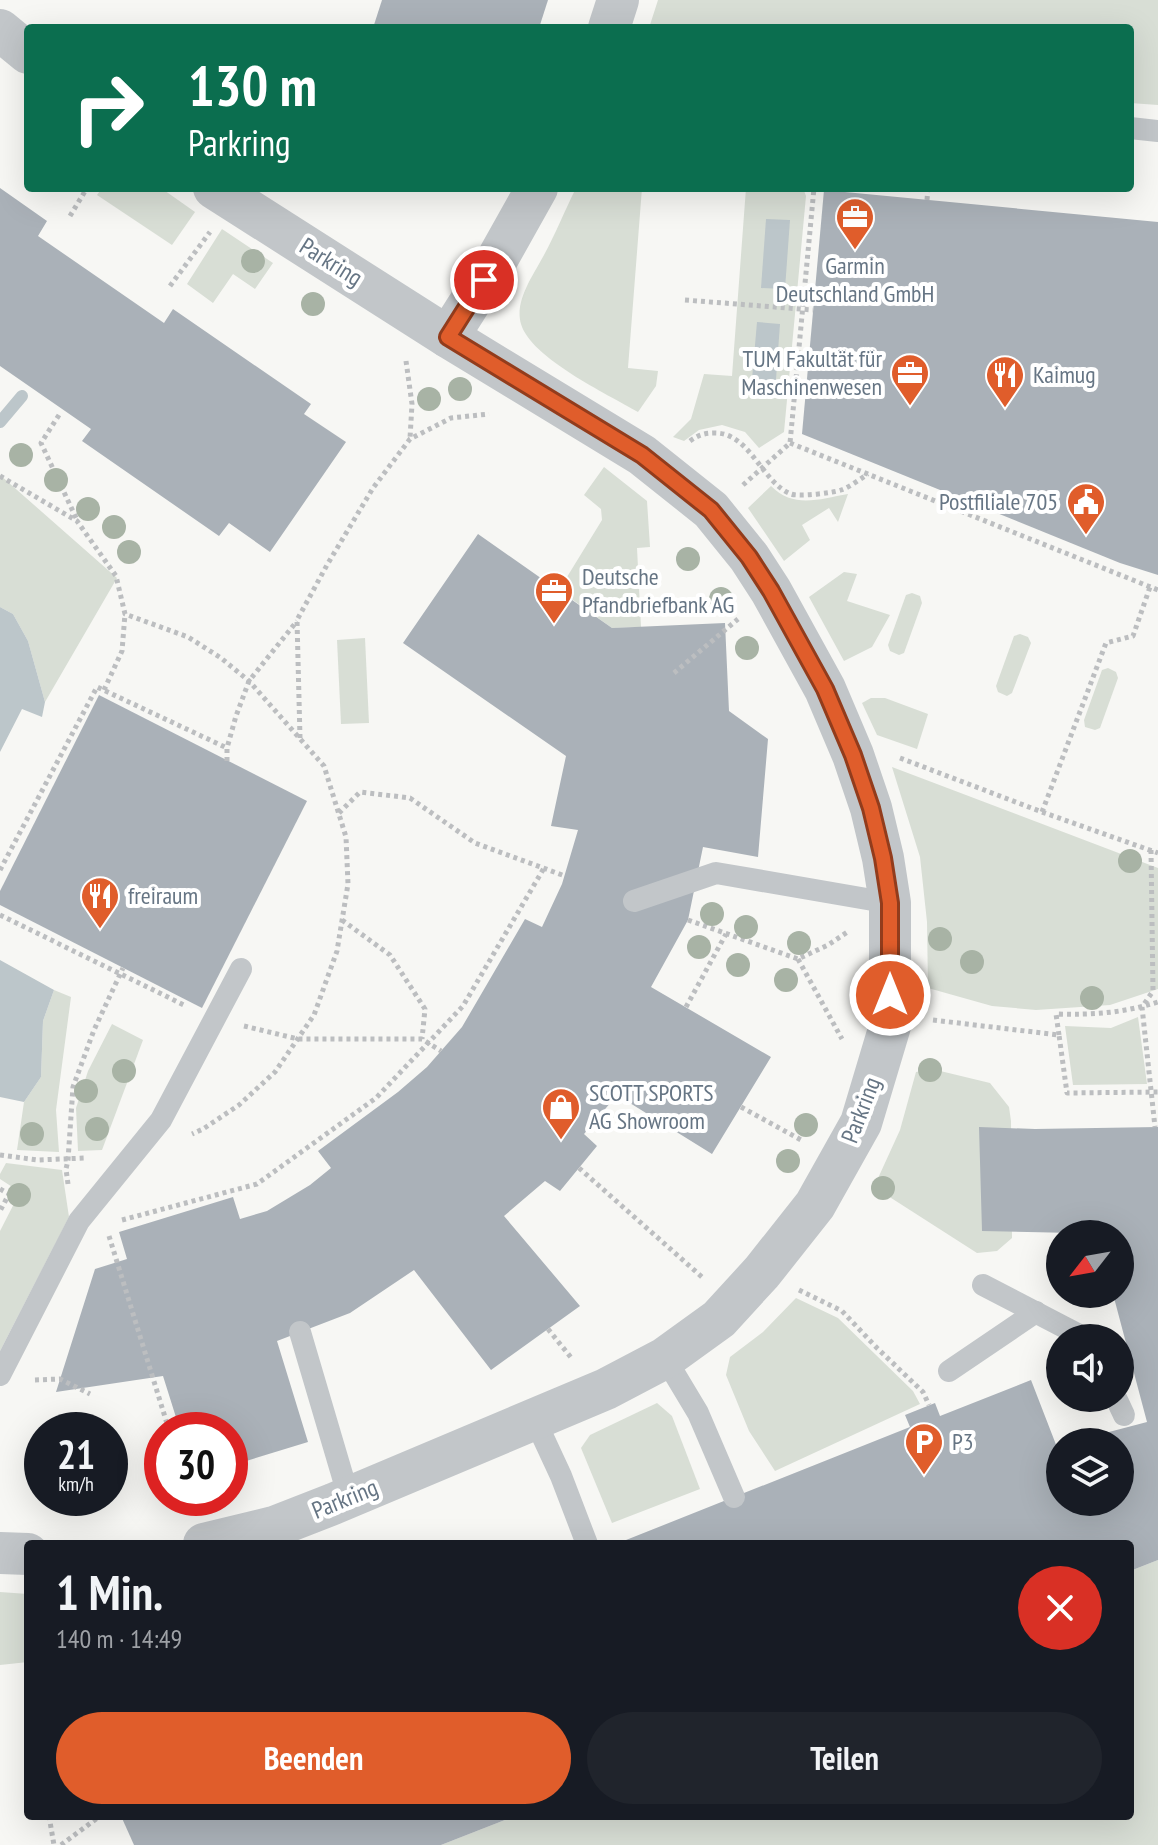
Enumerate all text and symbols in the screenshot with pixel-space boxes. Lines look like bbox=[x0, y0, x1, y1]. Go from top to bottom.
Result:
text: 130 m bbox=[188, 49, 317, 121]
icon: right bbox=[56, 56, 160, 160]
text: Parkring bbox=[188, 119, 291, 166]
office icon: Garmin Deutschland GmbH bbox=[834, 196, 876, 251]
street label: Parkring bbox=[294, 230, 368, 293]
pin bbox=[450, 246, 518, 314]
place label: Garmin Deutschland GmbH bbox=[776, 250, 934, 309]
icon: arrive bbox=[462, 258, 506, 302]
place label: TUM Fakultät für Maschinenwesen bbox=[741, 343, 882, 402]
office icon: TUM Fakultät für Maschinenwesen bbox=[889, 352, 931, 407]
restaurant icon: Kaimug bbox=[984, 354, 1026, 409]
place label: Kaimug bbox=[1033, 359, 1096, 390]
public building icon: Postfiliale 705 bbox=[1065, 481, 1107, 536]
place label: Postfiliale 705 bbox=[939, 486, 1058, 517]
place label: Deutsche Pfandbriefbank AG bbox=[582, 561, 734, 620]
office icon: Deutsche Pfandbriefbank AG bbox=[533, 570, 575, 625]
restaurant icon: freiraum bbox=[79, 875, 121, 930]
place label: freiraum bbox=[128, 880, 198, 911]
position arrow bbox=[848, 953, 932, 1037]
street label: Parkring bbox=[834, 1072, 887, 1147]
place label: SCOTT SPORTS AG Showroom bbox=[589, 1077, 714, 1136]
shop icon: SCOTT SPORTS AG Showroom bbox=[540, 1086, 582, 1141]
north arrow bbox=[1046, 1220, 1134, 1308]
map controls bbox=[1046, 1220, 1134, 1516]
button: sound bbox=[1046, 1324, 1134, 1412]
speed limit sign: 30 bbox=[144, 1412, 248, 1516]
parking icon: P3 bbox=[903, 1421, 945, 1476]
place label: P3 bbox=[952, 1426, 974, 1457]
text: 21 bbox=[57, 1428, 95, 1480]
button: layers bbox=[1046, 1428, 1134, 1516]
text: km/h bbox=[58, 1471, 94, 1497]
street label: Parkring bbox=[307, 1471, 382, 1526]
text: 1 Min. bbox=[56, 1561, 163, 1623]
button: close bbox=[1018, 1566, 1102, 1650]
text: 140 m · 14:49 bbox=[56, 1622, 182, 1655]
button: Beenden bbox=[56, 1712, 571, 1804]
button: Teilen bbox=[587, 1712, 1102, 1804]

